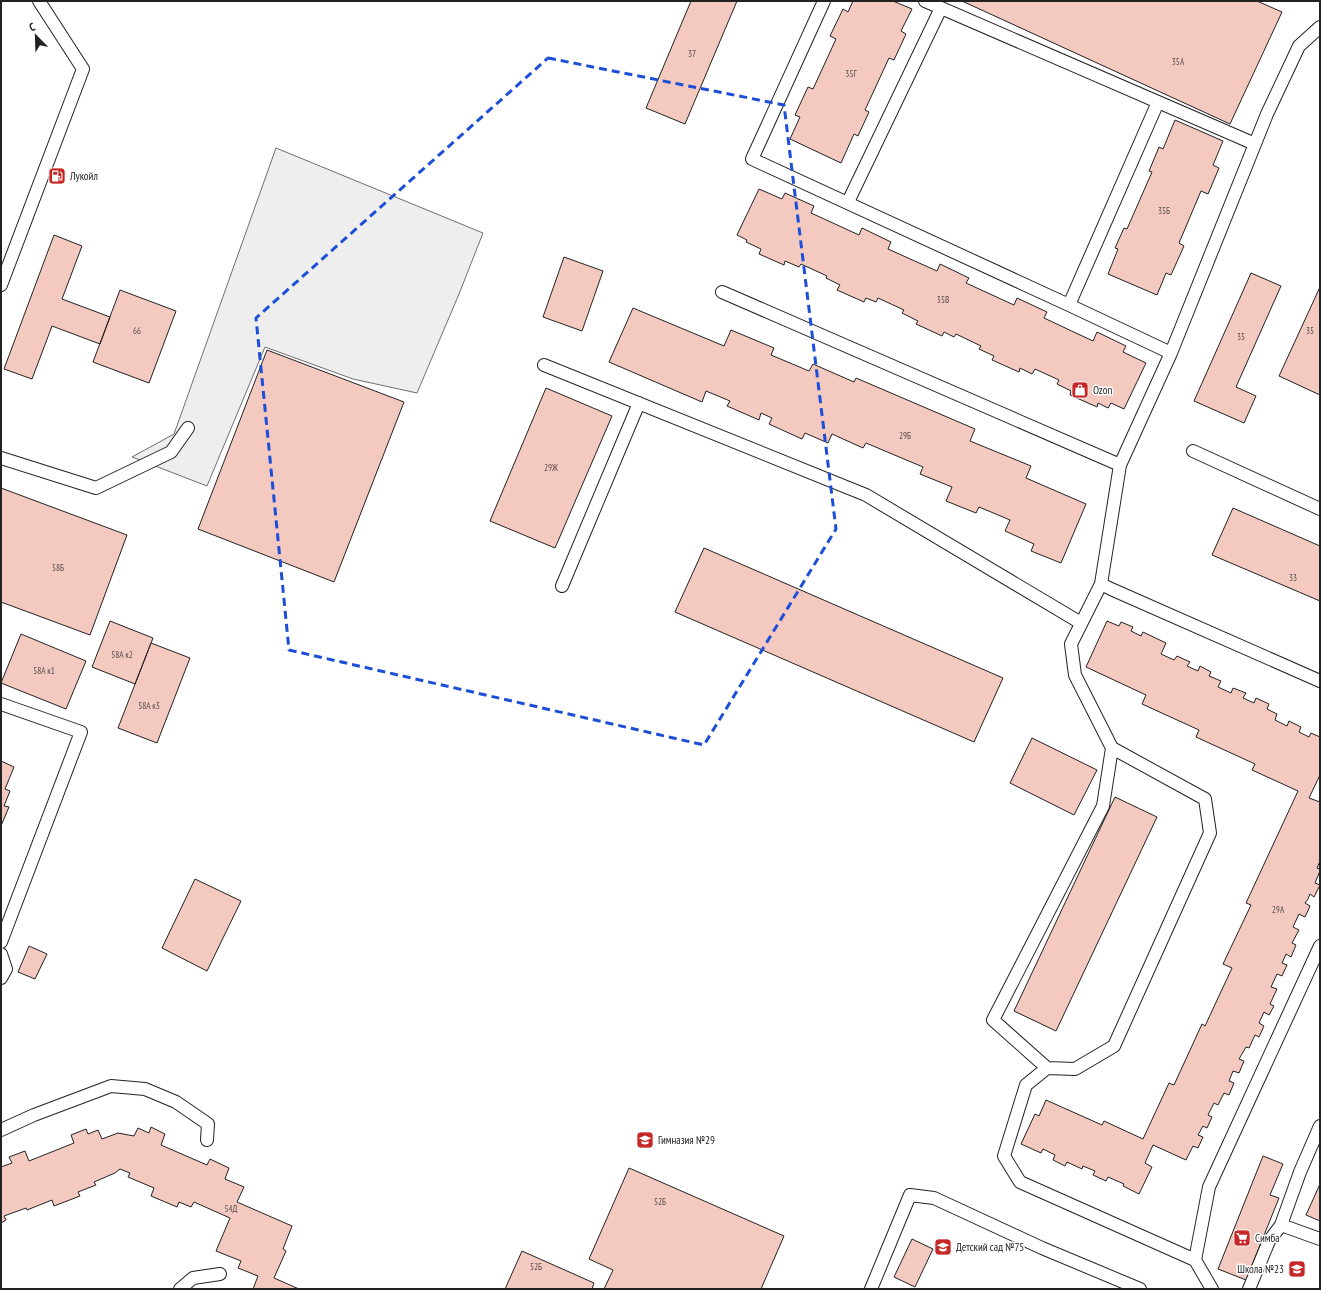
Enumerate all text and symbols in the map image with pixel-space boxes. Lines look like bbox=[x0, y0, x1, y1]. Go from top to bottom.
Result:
north arrow bbox=[16, 16, 56, 56]
text: С bbox=[27, 19, 37, 34]
house number: 37 bbox=[688, 48, 696, 59]
house number: 35А bbox=[1172, 56, 1185, 67]
house number: 35Г bbox=[845, 68, 857, 79]
fuel station icon: Лукойл bbox=[47, 166, 67, 186]
place label: Лукойл bbox=[69, 169, 98, 183]
house number: 35Б bbox=[1158, 205, 1170, 216]
house number: 35В bbox=[937, 294, 949, 305]
house number: 66 bbox=[133, 325, 141, 336]
house number: 35 bbox=[1306, 325, 1314, 336]
house number: 35 bbox=[1237, 331, 1245, 342]
shop icon: Ozon bbox=[1070, 380, 1090, 400]
place label: Ozon bbox=[1093, 383, 1112, 397]
house number: 29Б bbox=[899, 430, 911, 441]
house number: 29Ж bbox=[544, 462, 558, 473]
house number: 58Б bbox=[52, 562, 64, 573]
house number: 33 bbox=[1289, 572, 1297, 583]
house number: 58А к2 bbox=[111, 649, 133, 660]
house number: 58А к1 bbox=[33, 665, 55, 676]
house number: 58А к3 bbox=[138, 700, 160, 711]
house number: 29А bbox=[1272, 904, 1285, 915]
school or university icon: Гимназия №29 bbox=[635, 1130, 655, 1150]
place label: Гимназия №29 bbox=[658, 1133, 715, 1147]
house number: 52Б bbox=[654, 1196, 666, 1207]
house number: 54Д bbox=[225, 1203, 238, 1214]
supermarket icon: Симба bbox=[1232, 1228, 1252, 1248]
place label: Симба bbox=[1255, 1231, 1280, 1245]
school or university icon: Детский сад №75 bbox=[933, 1237, 953, 1257]
place label: Детский сад №75 bbox=[956, 1240, 1024, 1254]
school or university icon: Школа №23 bbox=[1287, 1259, 1307, 1279]
house number: 52Б bbox=[530, 1261, 542, 1272]
place label: Школа №23 bbox=[1237, 1262, 1284, 1276]

